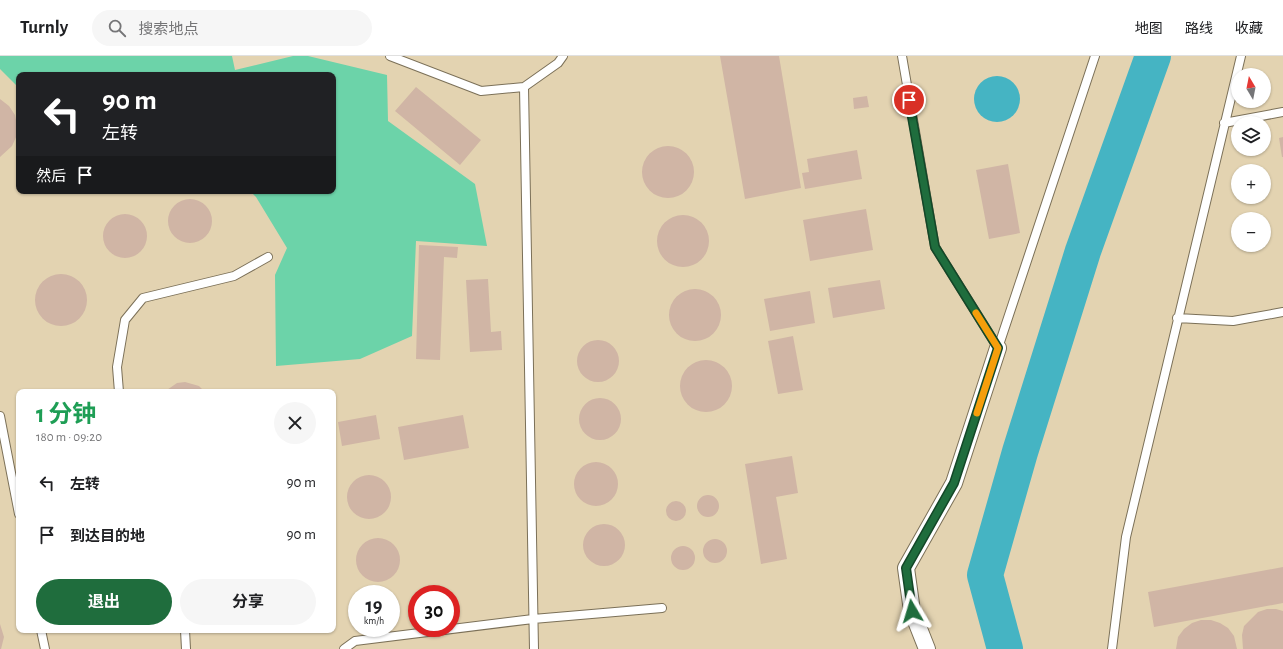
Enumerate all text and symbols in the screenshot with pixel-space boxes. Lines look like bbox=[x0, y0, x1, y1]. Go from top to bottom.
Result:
search box bbox=[92, 10, 372, 46]
icon: search bbox=[106, 17, 128, 39]
text: Turnly bbox=[20, 18, 68, 37]
text: 搜索地点 bbox=[138, 22, 198, 37]
text: 地图 bbox=[1135, 22, 1163, 36]
text: 路线 bbox=[1185, 22, 1213, 36]
text: 收藏 bbox=[1235, 22, 1263, 36]
north arrow bbox=[1231, 68, 1271, 108]
map controls bbox=[1231, 68, 1271, 252]
pin bbox=[892, 83, 926, 117]
text: 90 m bbox=[102, 87, 157, 115]
icon: left bbox=[36, 88, 88, 140]
icon: arrive bbox=[898, 89, 920, 111]
button: layers bbox=[1231, 116, 1271, 156]
text: 左转 bbox=[102, 125, 138, 143]
icon: arrive bbox=[74, 164, 96, 186]
button: + bbox=[1231, 164, 1271, 204]
text: 然后 bbox=[36, 169, 66, 184]
button: − bbox=[1231, 212, 1271, 252]
button: close bbox=[274, 402, 316, 444]
text: 1 分钟 bbox=[36, 403, 96, 427]
text: 180 m · 09:20 bbox=[36, 431, 102, 444]
icon: left bbox=[36, 472, 58, 494]
text: 90 m bbox=[287, 475, 316, 490]
text: 左转 bbox=[70, 477, 100, 492]
icon: arrive bbox=[36, 524, 58, 546]
text: 90 m bbox=[287, 527, 316, 542]
text: 到达目的地 bbox=[70, 529, 145, 544]
button: 退出 bbox=[36, 579, 172, 625]
button: 分享 bbox=[180, 579, 316, 625]
speed limit sign: 30 bbox=[408, 585, 460, 637]
position arrow bbox=[891, 590, 933, 632]
text: 19 bbox=[366, 596, 382, 616]
text: km/h bbox=[364, 616, 384, 626]

